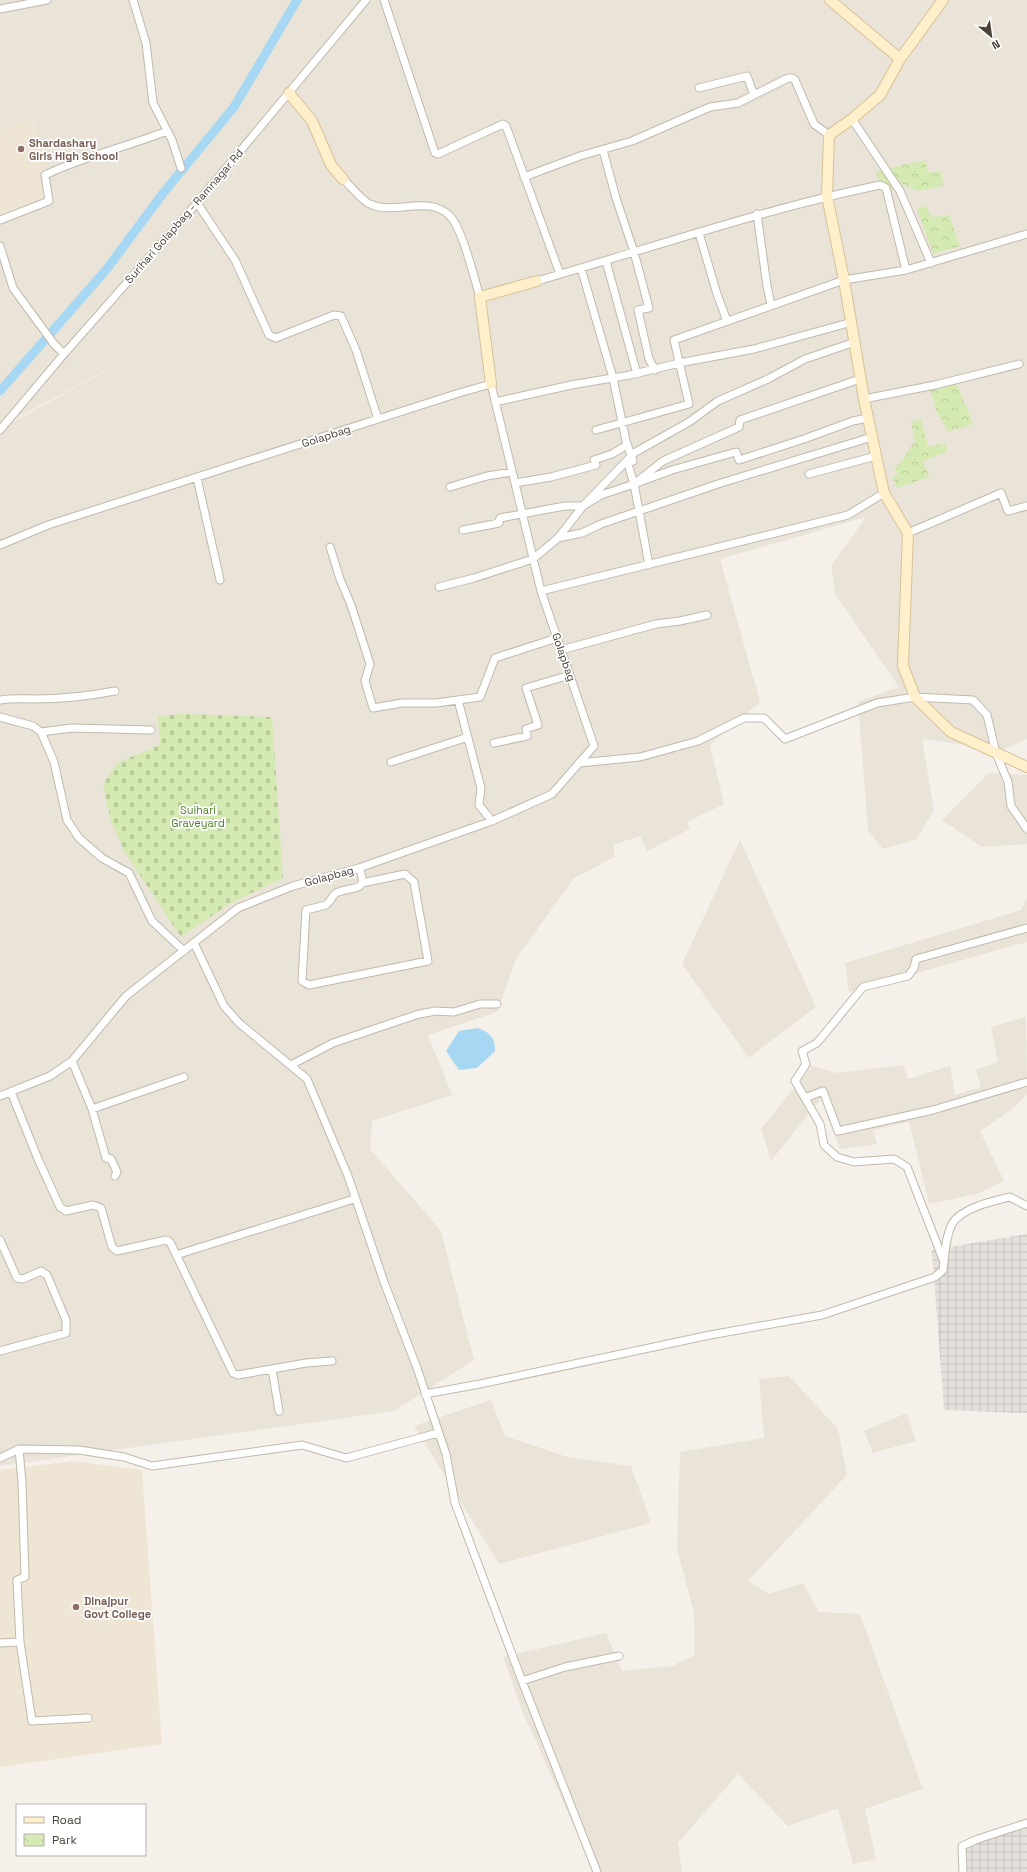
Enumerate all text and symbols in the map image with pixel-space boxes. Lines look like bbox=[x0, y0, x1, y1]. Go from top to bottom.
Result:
north arrow bbox=[971, 16, 1011, 56]
text: N bbox=[989, 37, 1002, 53]
place label: Shardashary Girls High School bbox=[29, 136, 118, 163]
marker: Shardashary Girls High School bbox=[16, 144, 26, 154]
street label: Surihari Golapbag - Ramnagar Rd bbox=[122, 146, 246, 286]
street label: Golapbag bbox=[300, 422, 352, 450]
street label: Golapbag bbox=[549, 631, 579, 683]
park label: Suihari Graveyard bbox=[171, 803, 225, 830]
street label: Golapbag bbox=[303, 863, 355, 889]
place label: Dinajpur Govt College bbox=[84, 1594, 151, 1621]
marker: Dinajpur Govt College bbox=[71, 1602, 81, 1612]
legend bbox=[16, 1804, 146, 1856]
text: Road bbox=[52, 1812, 81, 1828]
text: Park bbox=[52, 1832, 77, 1848]

